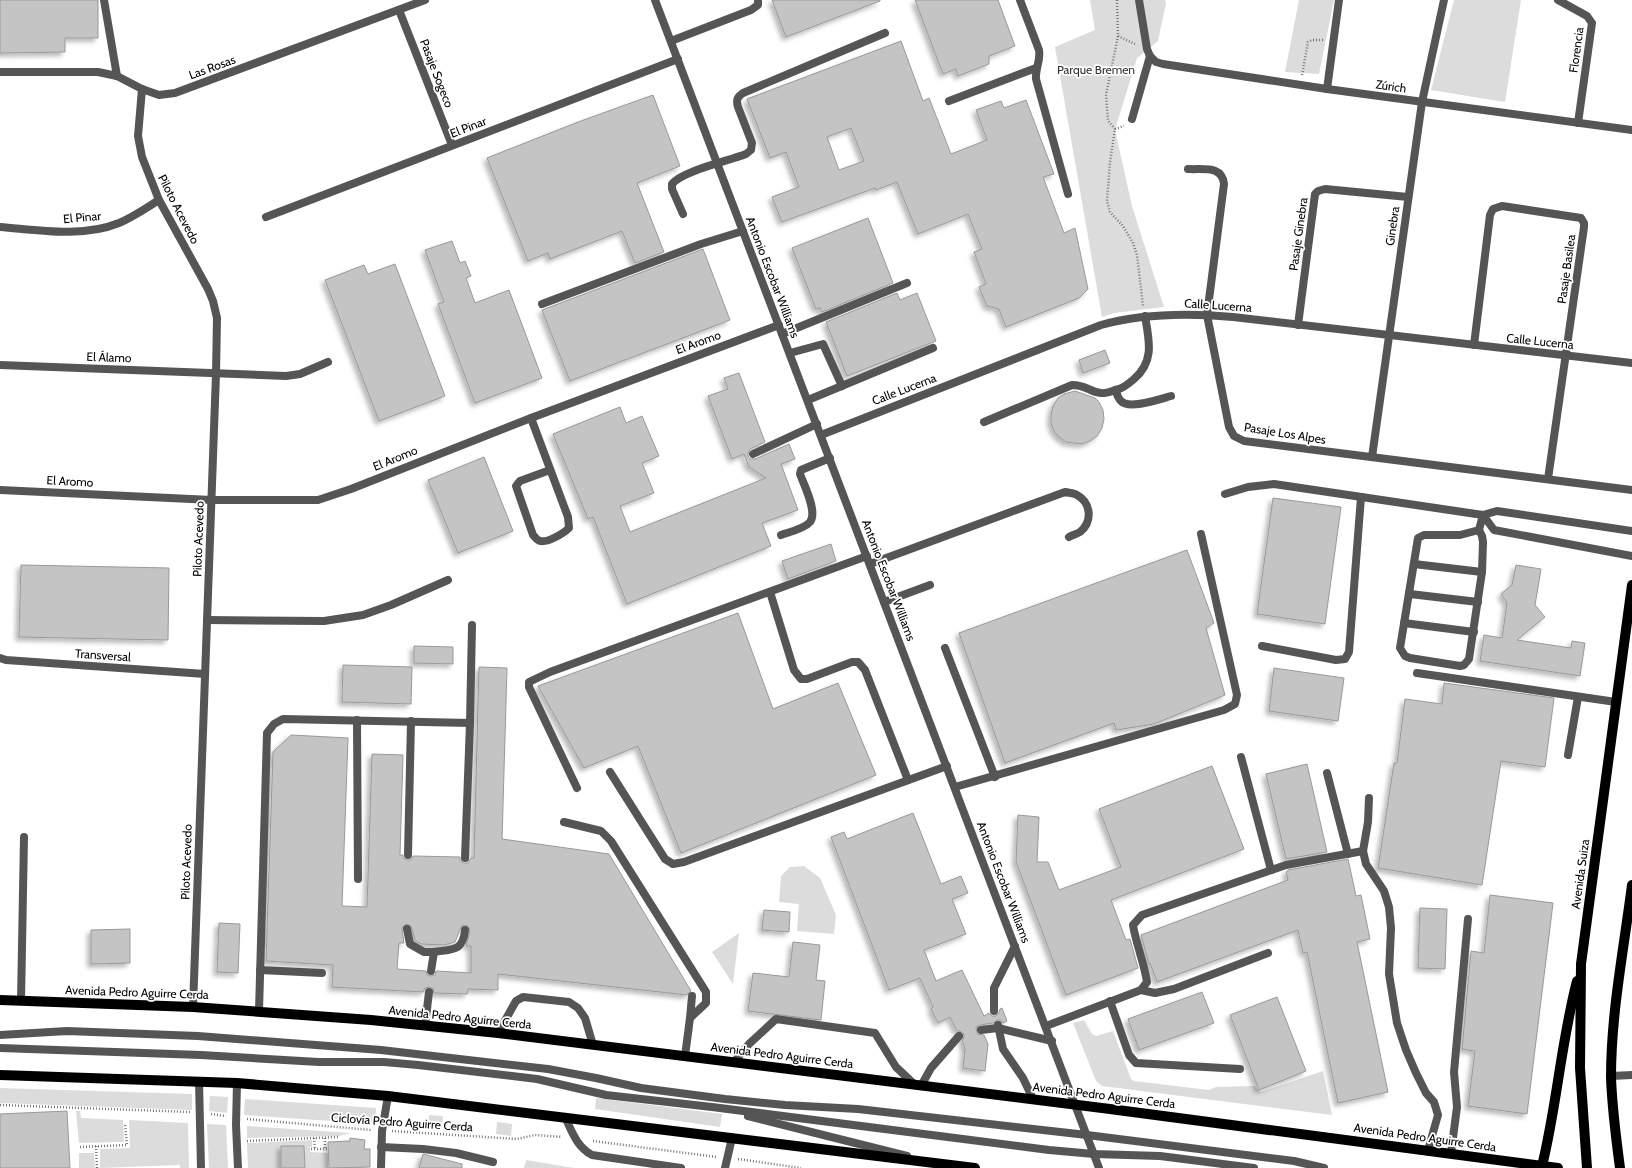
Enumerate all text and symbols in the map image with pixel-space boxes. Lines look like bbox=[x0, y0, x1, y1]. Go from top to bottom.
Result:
street label: Florencia bbox=[1565, 26, 1587, 74]
street label: Pasaje Sogeco bbox=[417, 37, 457, 110]
street label: Las Rosas bbox=[187, 52, 237, 82]
park label: Parque Bremen bbox=[1057, 62, 1135, 77]
street label: Zúrich bbox=[1375, 76, 1407, 96]
street label: El Pinar bbox=[448, 113, 489, 141]
street label: Piloto Acevedo bbox=[155, 172, 203, 247]
street label: Pasaje Ginebra bbox=[1285, 196, 1311, 272]
street label: Ginebra bbox=[1382, 205, 1402, 247]
street label: El Pinar bbox=[63, 208, 102, 226]
street label: Antonio Escobar Williams bbox=[743, 214, 803, 340]
street label: Pasaje Basilea bbox=[1554, 233, 1578, 305]
street label: Calle Lucerna bbox=[1184, 295, 1252, 315]
street label: El Aromo bbox=[673, 327, 723, 357]
street label: Calle Lucerna bbox=[1506, 330, 1575, 352]
street label: El Álamo bbox=[86, 349, 132, 365]
street label: Calle Lucerna bbox=[870, 370, 938, 408]
street label: Pasaje Los Alpes bbox=[1243, 419, 1327, 447]
street label: El Aromo bbox=[370, 442, 420, 474]
street label: El Aromo bbox=[46, 472, 94, 490]
street label: Piloto Acevedo bbox=[189, 500, 207, 577]
street label: Antonio Escobar Williams bbox=[859, 517, 919, 643]
street label: Transversal bbox=[75, 646, 132, 664]
street label: Antonio Escobar Williams bbox=[974, 819, 1034, 945]
street label: Piloto Acevedo bbox=[177, 823, 195, 900]
street label: Avenida Suiza bbox=[1568, 838, 1592, 910]
street label: Avenida Pedro Aguirre Cerda bbox=[65, 982, 209, 1002]
street label: Avenida Pedro Aguirre Cerda bbox=[388, 1002, 532, 1032]
street label: Avenida Pedro Aguirre Cerda bbox=[710, 1039, 854, 1071]
street label: Avenida Pedro Aguirre Cerda bbox=[1032, 1079, 1176, 1111]
street label: Ciclovía Pedro Aguirre Cerda bbox=[331, 1110, 474, 1134]
street label: Avenida Pedro Aguirre Cerda bbox=[1353, 1120, 1497, 1154]

